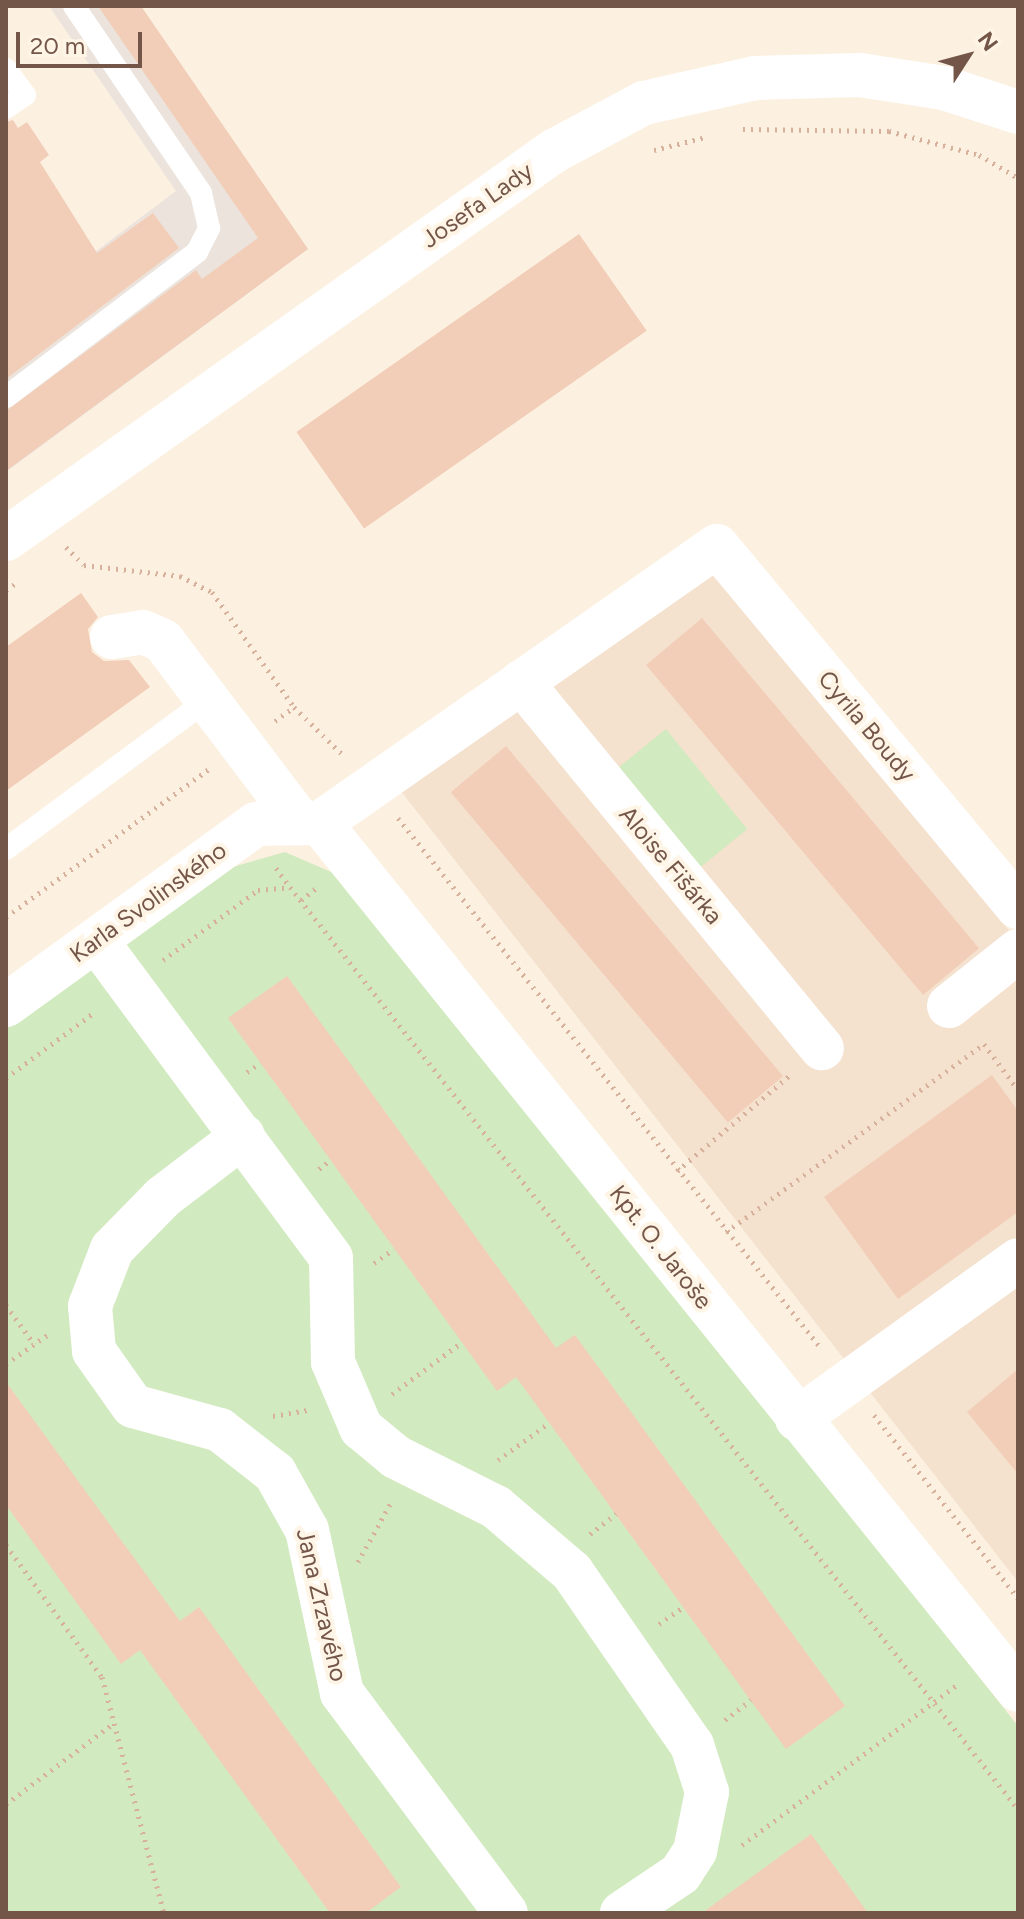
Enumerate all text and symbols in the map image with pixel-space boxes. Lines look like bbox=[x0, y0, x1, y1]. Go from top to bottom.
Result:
scale bar bbox=[20, 16, 146, 66]
north arrow bbox=[928, 16, 1008, 96]
text: N bbox=[972, 27, 1004, 56]
text: 20 m bbox=[30, 31, 85, 60]
street label: Josefa Lady bbox=[416, 156, 538, 254]
street label: Cyrila Boudy bbox=[812, 665, 922, 787]
street label: Aloise Fišárka bbox=[613, 800, 729, 930]
street label: Karla Svolinského bbox=[64, 836, 232, 968]
street label: Kpt. O. Jaroše bbox=[604, 1179, 718, 1315]
street label: Jana Zrzavého bbox=[290, 1526, 354, 1684]

